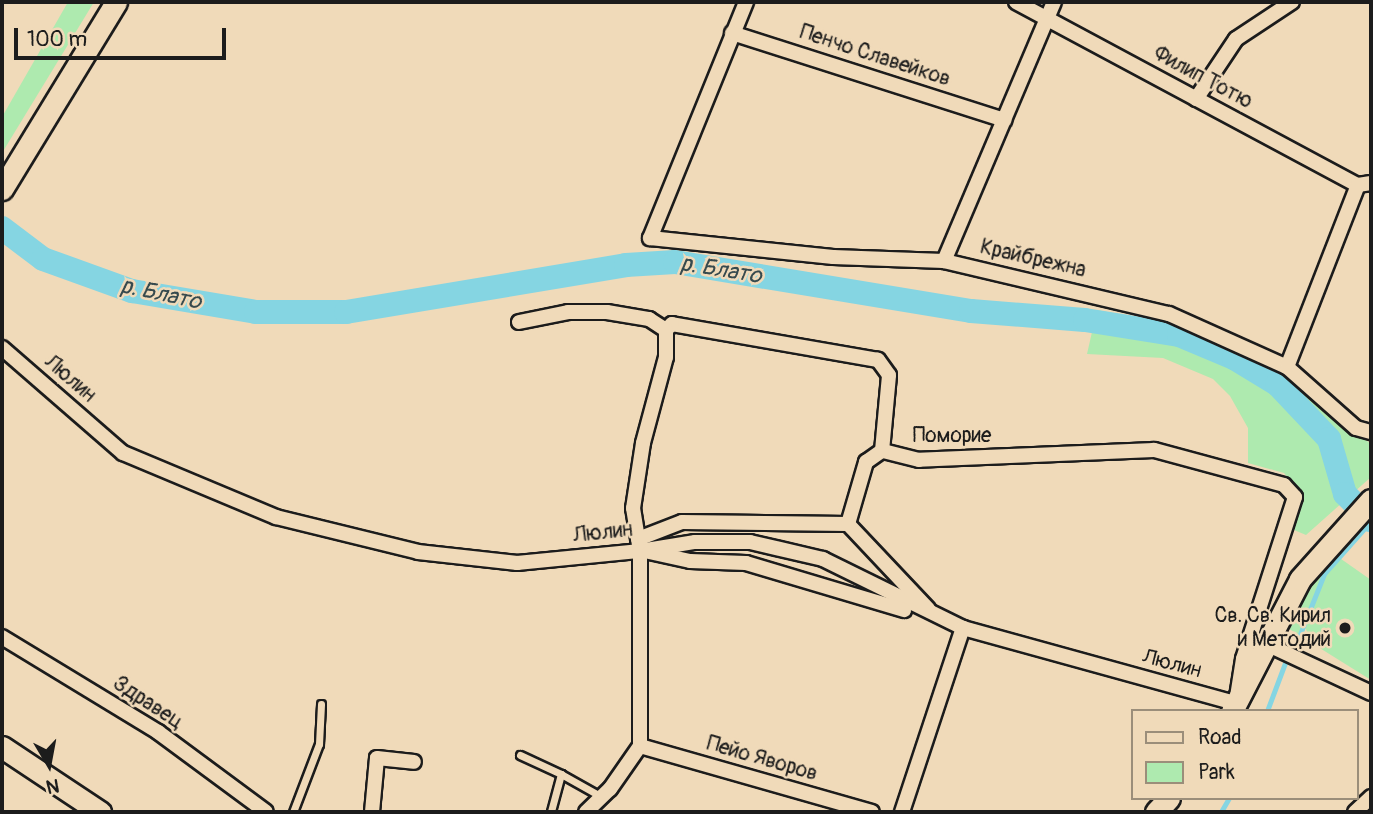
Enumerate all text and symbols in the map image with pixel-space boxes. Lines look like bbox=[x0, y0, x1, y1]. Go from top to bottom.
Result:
scale bar bbox=[18, 14, 229, 58]
street label: Пенчо Славейков bbox=[797, 20, 953, 92]
text: 100 m bbox=[27, 26, 87, 53]
street label: Филип Тотю bbox=[1149, 41, 1257, 115]
street label: Крайбрежна bbox=[978, 235, 1088, 283]
water label: р. Блато bbox=[679, 250, 763, 290]
water label: р. Блато bbox=[118, 272, 204, 316]
street label: Люлин bbox=[39, 350, 101, 408]
street label: Поморие bbox=[913, 423, 991, 449]
street label: Люлин bbox=[572, 517, 634, 549]
place label: Св. Св. Кирил и Методий bbox=[1214, 603, 1331, 653]
marker: Св. Св. Кирил и Методий bbox=[1337, 620, 1353, 636]
street label: Люлин bbox=[1140, 644, 1204, 684]
street label: Здравец bbox=[108, 671, 188, 735]
legend bbox=[1132, 709, 1359, 800]
text: Road bbox=[1198, 724, 1242, 751]
north arrow bbox=[14, 730, 84, 800]
street label: Пейо Яворов bbox=[704, 731, 820, 787]
text: Park bbox=[1198, 759, 1235, 786]
text: N bbox=[44, 773, 61, 799]

